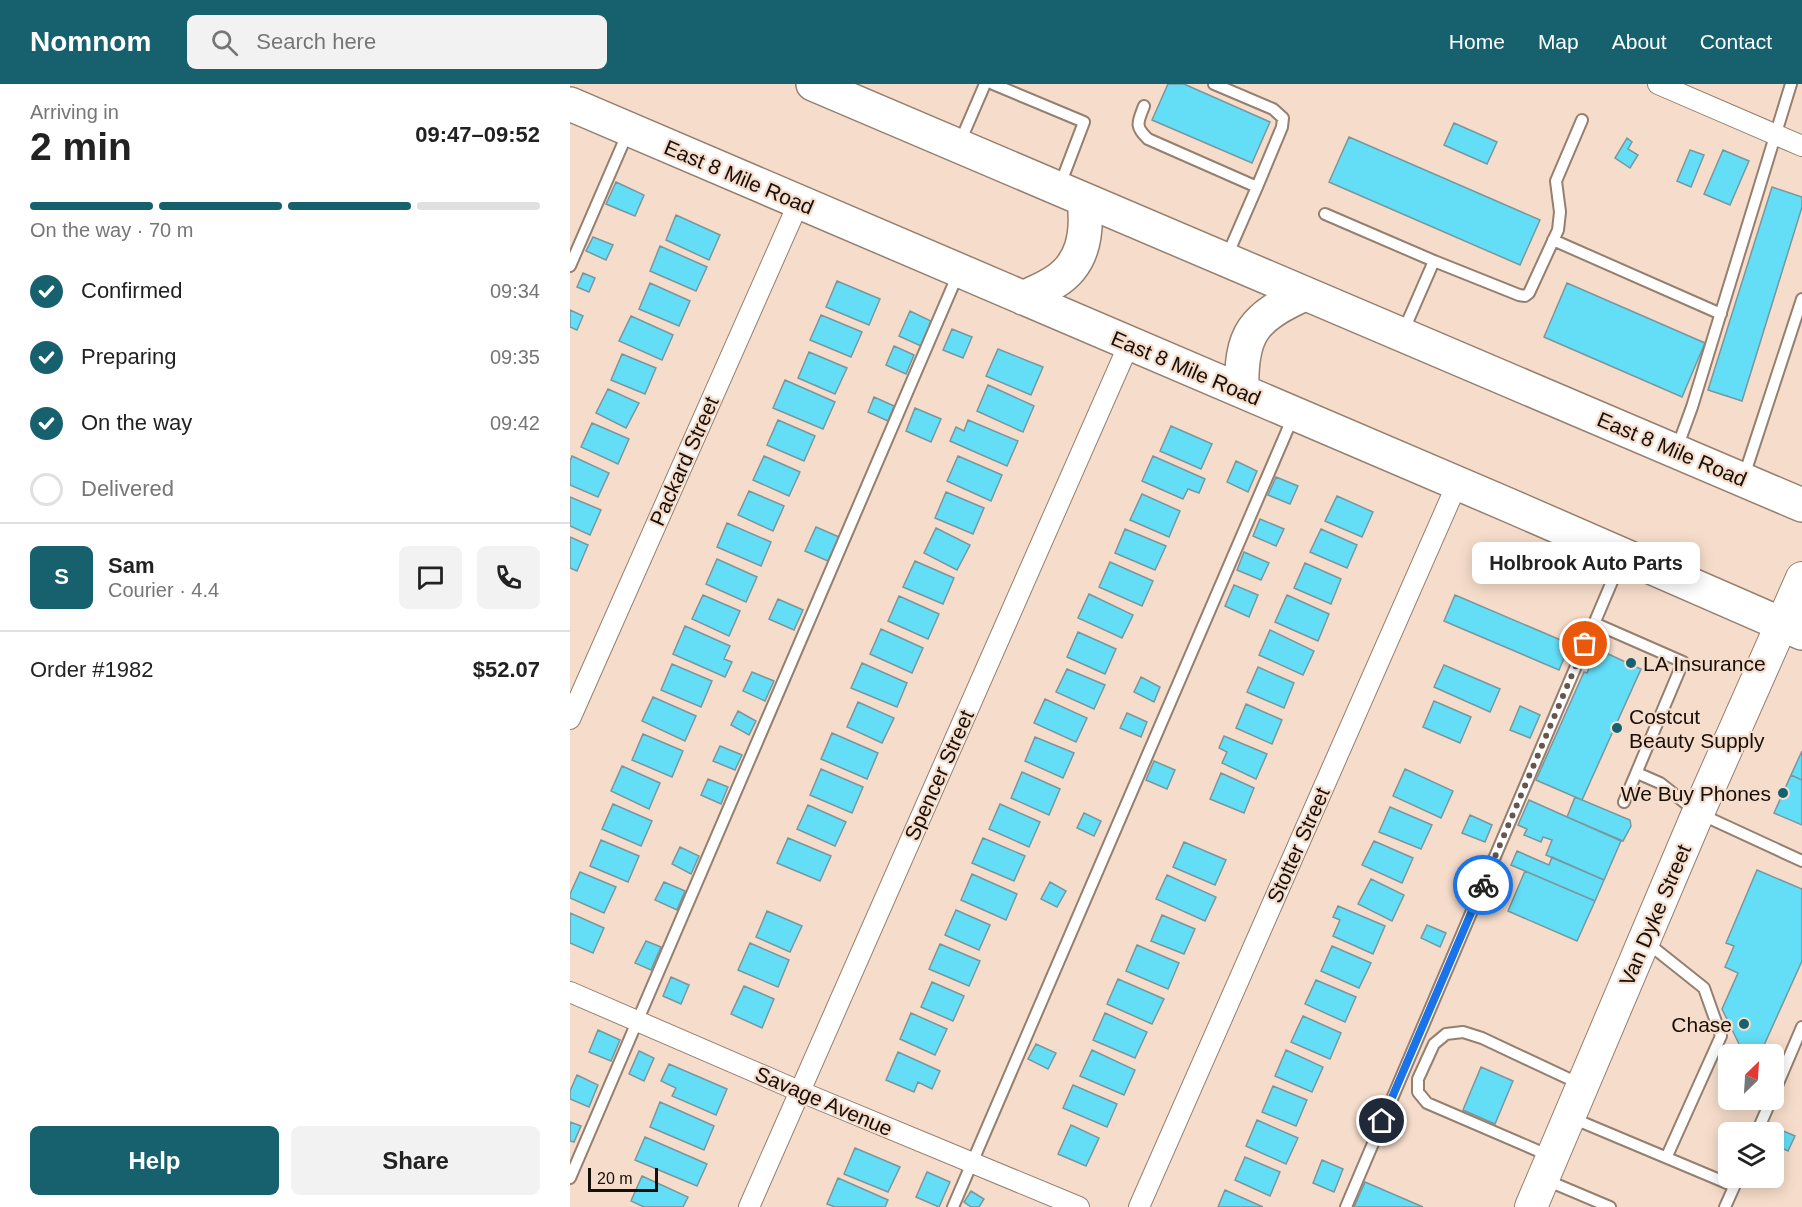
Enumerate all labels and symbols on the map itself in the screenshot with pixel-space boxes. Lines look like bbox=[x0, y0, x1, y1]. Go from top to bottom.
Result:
street label: East 8 Mile Road bbox=[661, 135, 817, 219]
street label: East 8 Mile Road bbox=[1108, 326, 1264, 410]
street label: Packard Street bbox=[645, 393, 723, 529]
street label: East 8 Mile Road bbox=[1594, 407, 1750, 491]
callout: Holbrook Auto Parts bbox=[1471, 542, 1699, 584]
pin bbox=[1559, 618, 1610, 669]
place label: LA Insurance bbox=[1643, 652, 1766, 675]
marker: LA Insurance bbox=[1624, 656, 1638, 670]
place label: Costcut Beauty Supply bbox=[1629, 705, 1765, 752]
street label: Spencer Street bbox=[900, 706, 978, 844]
marker: Costcut Beauty Supply bbox=[1610, 721, 1624, 735]
place label: We Buy Phones bbox=[1621, 782, 1771, 805]
street label: Stotter Street bbox=[1262, 784, 1334, 906]
marker: We Buy Phones bbox=[1776, 786, 1790, 800]
street label: Van Dyke Street bbox=[1615, 841, 1695, 989]
courier bbox=[1453, 855, 1513, 915]
place label: Chase bbox=[1671, 1013, 1732, 1036]
marker: Chase bbox=[1737, 1017, 1751, 1031]
north arrow bbox=[1718, 1044, 1784, 1110]
street label: Savage Avenue bbox=[752, 1062, 896, 1140]
pin bbox=[1356, 1095, 1407, 1146]
scale bar bbox=[588, 1165, 658, 1192]

